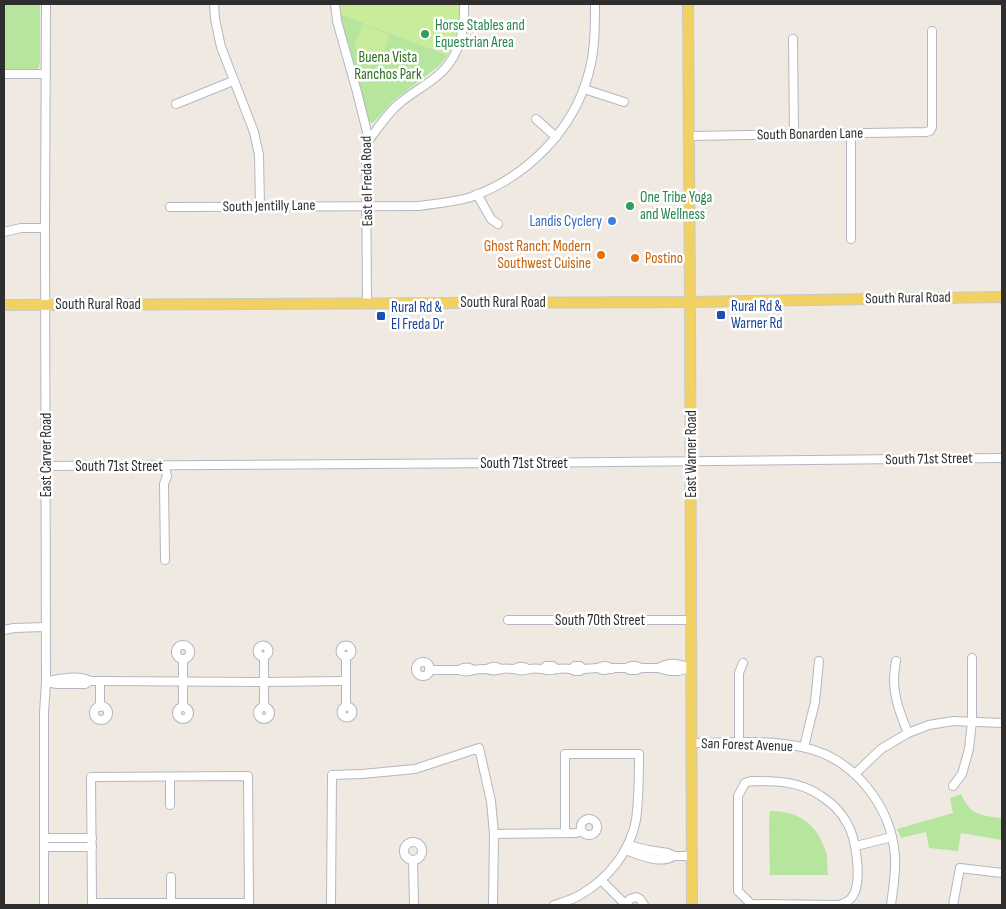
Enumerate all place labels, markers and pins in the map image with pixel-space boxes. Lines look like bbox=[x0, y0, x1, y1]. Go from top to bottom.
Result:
place label: Horse Stables and Equestrian Area bbox=[435, 16, 525, 52]
marker: Horse Stables and Equestrian Area bbox=[419, 28, 431, 40]
place label: One Tribe Yoga and Wellness bbox=[640, 188, 712, 224]
marker: One Tribe Yoga and Wellness bbox=[624, 200, 636, 212]
place label: Landis Cyclery bbox=[530, 212, 602, 231]
marker: Landis Cyclery bbox=[606, 215, 618, 227]
place label: Ghost Ranch: Modern Southwest Cuisine bbox=[484, 237, 591, 273]
marker: Ghost Ranch: Modern Southwest Cuisine bbox=[595, 249, 607, 261]
place label: Postino bbox=[645, 249, 683, 268]
marker: Postino bbox=[629, 252, 641, 264]
place label: Rural Rd & Warner Rd bbox=[731, 297, 783, 333]
place label: Rural Rd & El Freda Dr bbox=[391, 298, 445, 334]
marker: Rural Rd & Warner Rd bbox=[715, 309, 727, 321]
marker: Rural Rd & El Freda Dr bbox=[375, 310, 387, 322]

